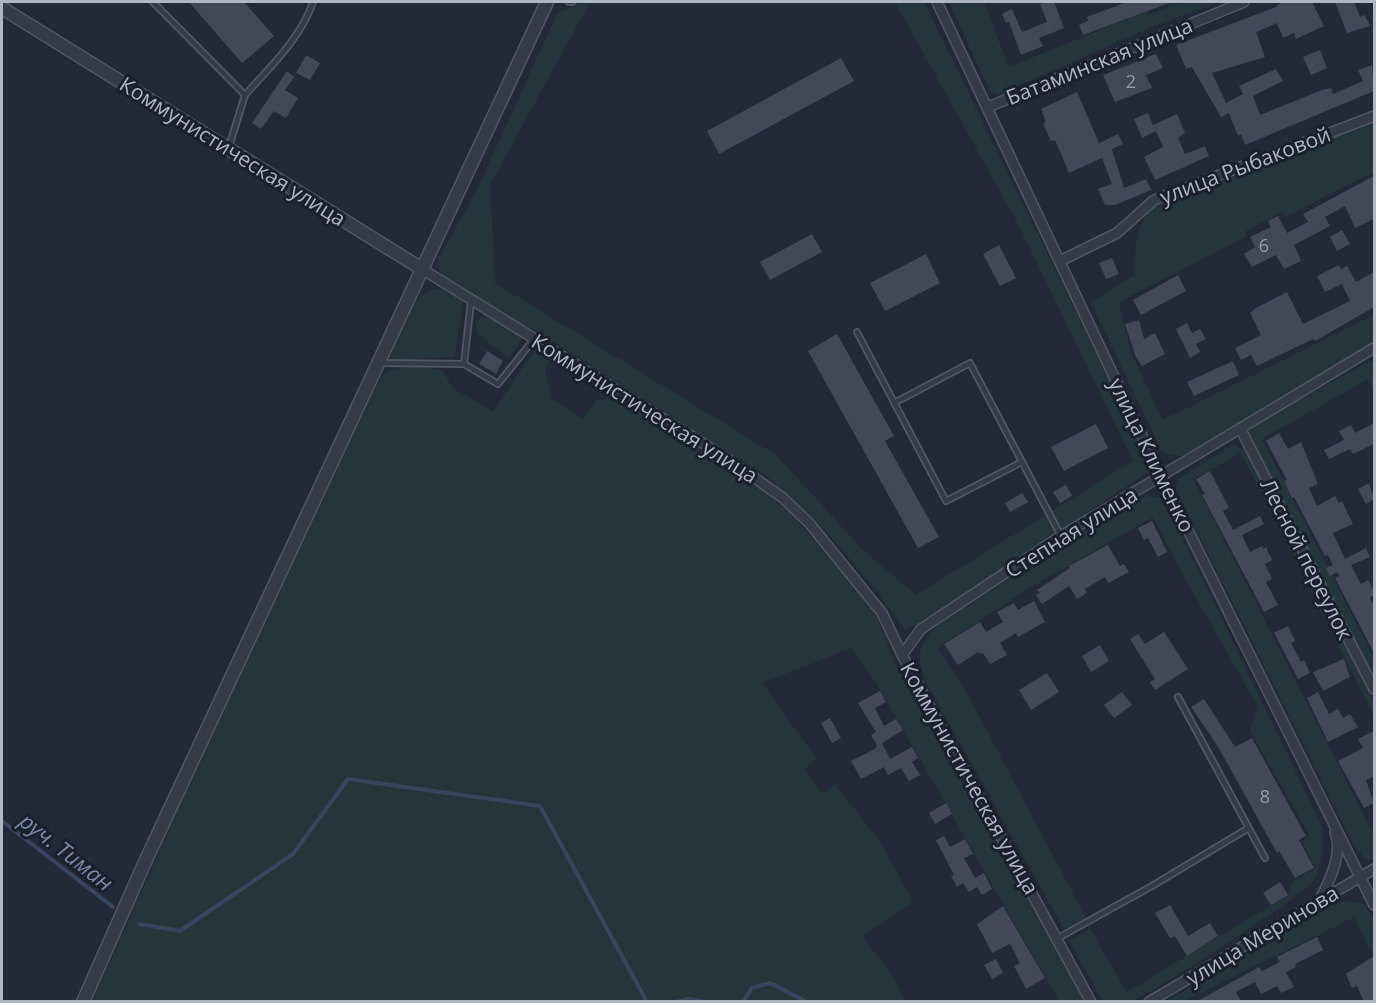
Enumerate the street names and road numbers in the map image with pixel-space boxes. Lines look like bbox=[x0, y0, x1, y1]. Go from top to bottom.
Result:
street label: Батаминская улица bbox=[1002, 11, 1196, 111]
street label: Коммунистическая улица bbox=[115, 70, 351, 232]
street label: улица Рыбаковой bbox=[1156, 120, 1334, 210]
street label: Коммунистическая улица bbox=[527, 327, 763, 489]
street label: улица Клименко bbox=[1103, 373, 1201, 537]
street label: Лесной переулок bbox=[1254, 474, 1360, 644]
street label: Степная улица bbox=[1000, 480, 1142, 584]
street label: Коммунистическая улица bbox=[894, 657, 1046, 899]
street label: улица Меринова bbox=[1181, 879, 1343, 991]

